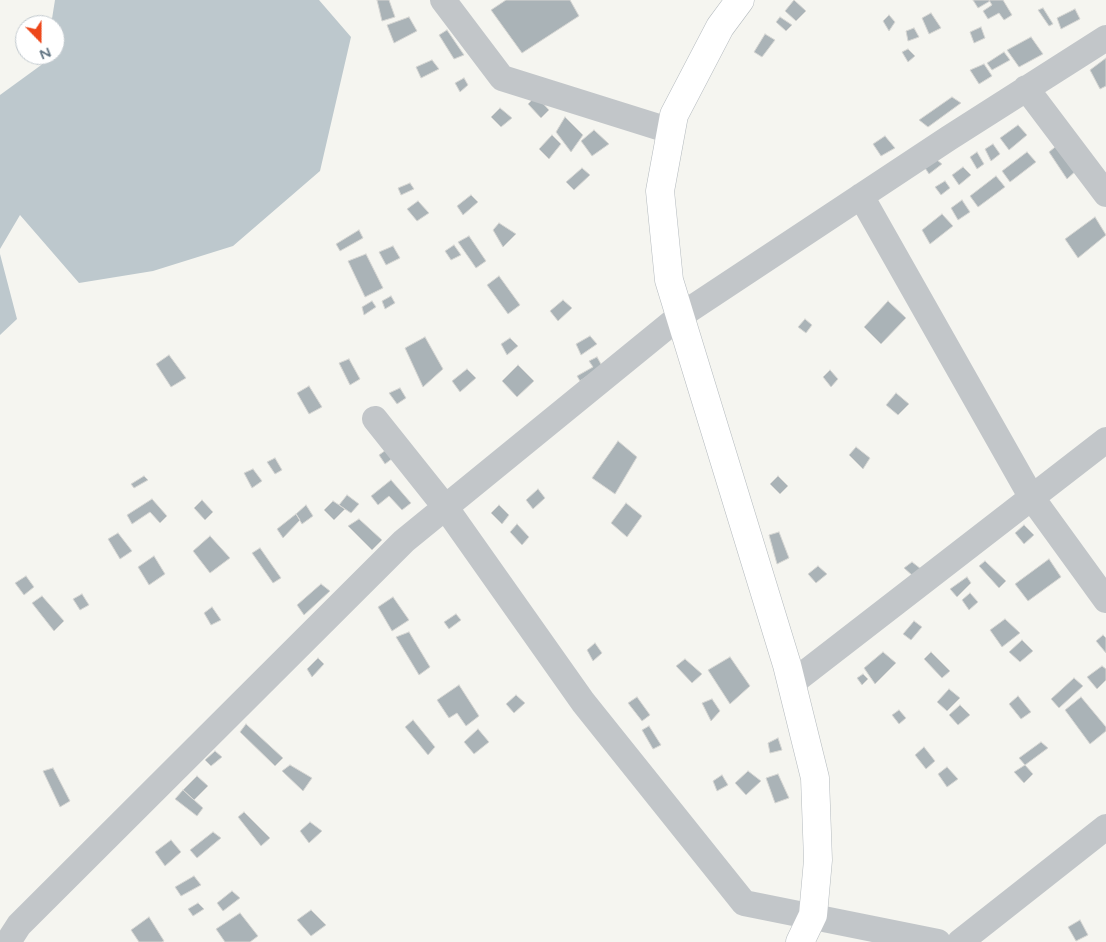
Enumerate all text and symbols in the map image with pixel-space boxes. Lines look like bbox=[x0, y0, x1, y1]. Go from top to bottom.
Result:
north arrow bbox=[15, 15, 65, 65]
text: N bbox=[37, 43, 54, 63]

